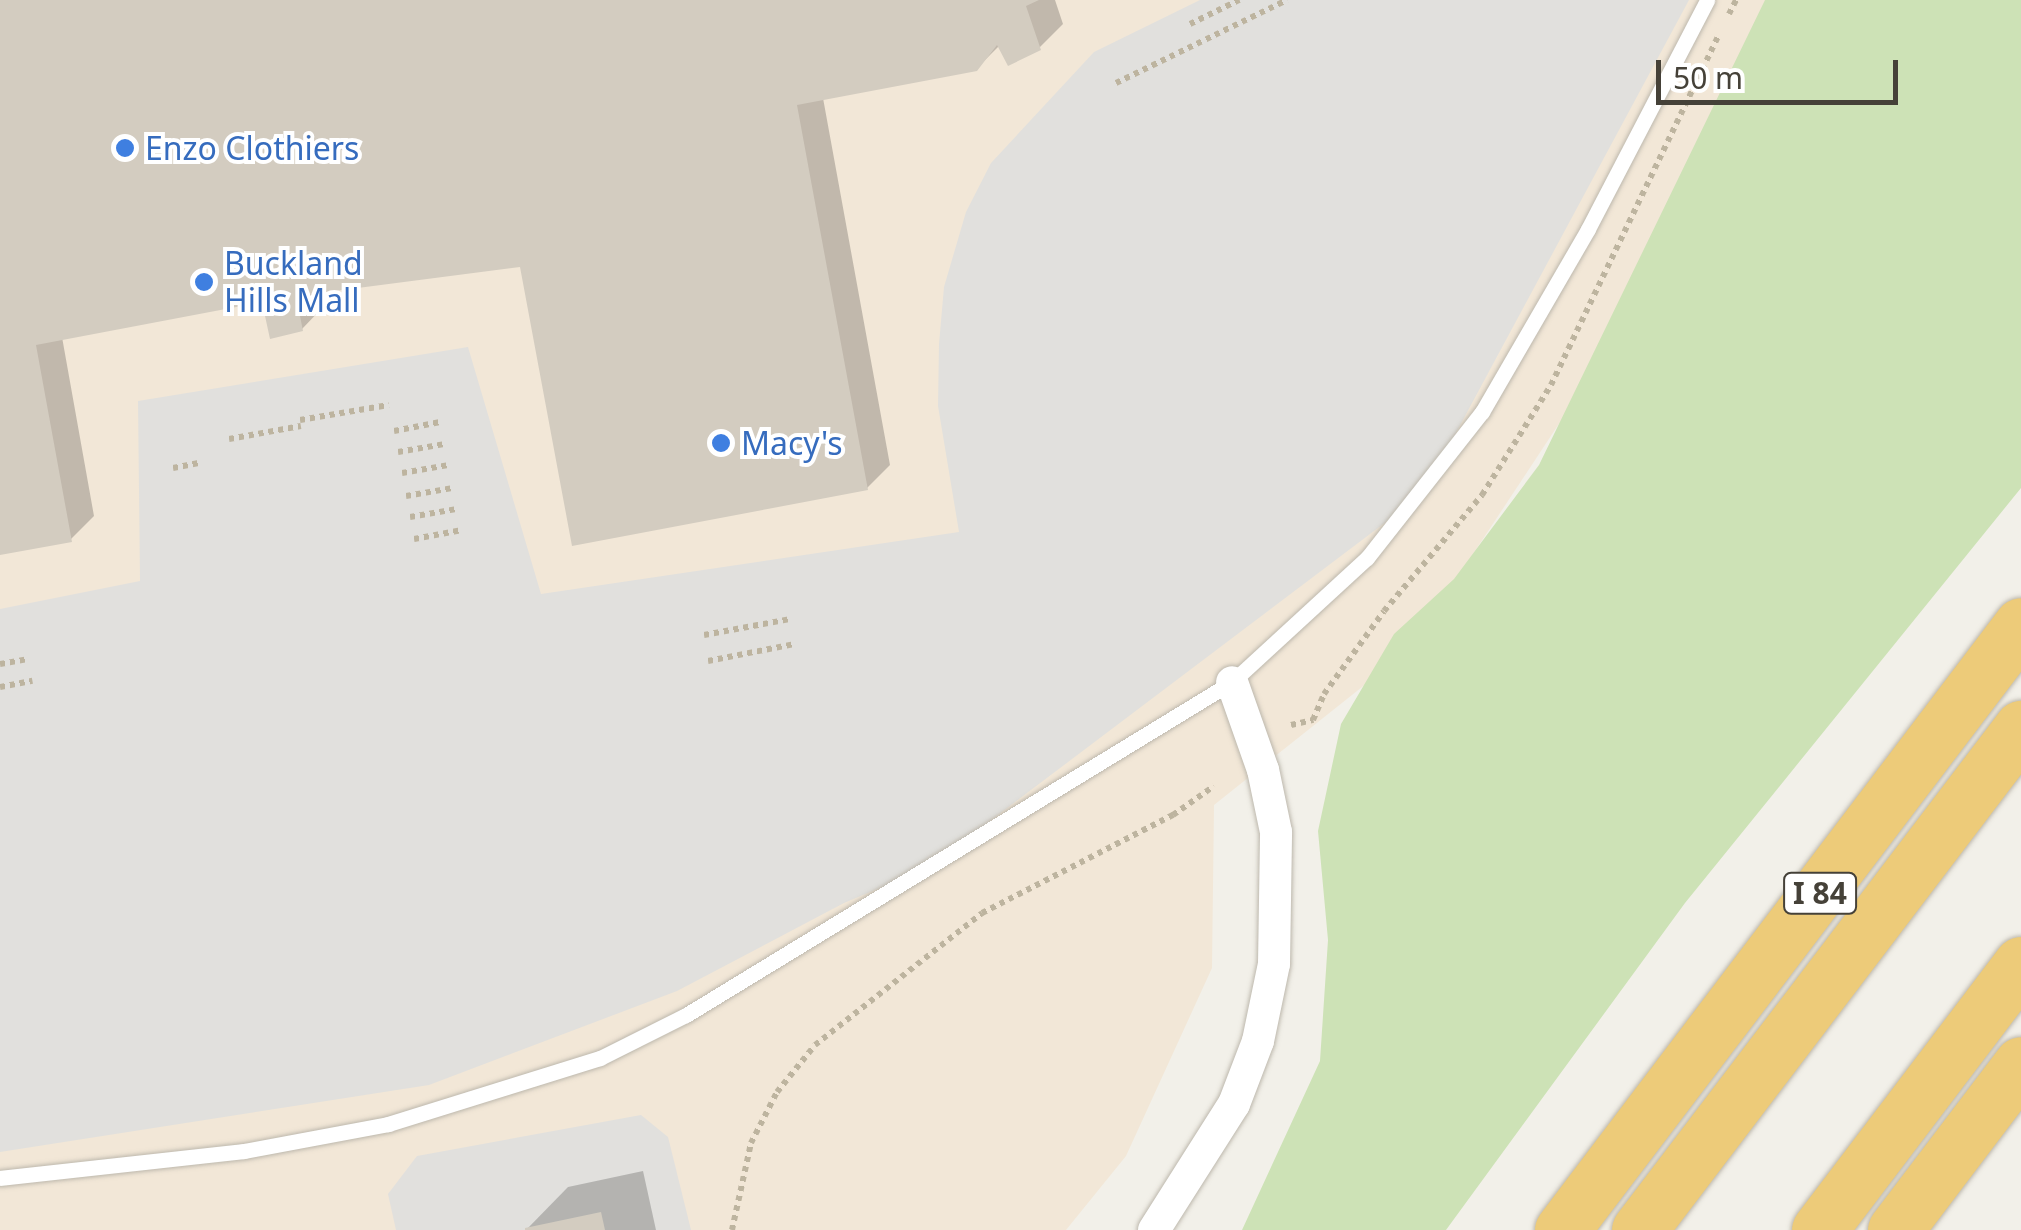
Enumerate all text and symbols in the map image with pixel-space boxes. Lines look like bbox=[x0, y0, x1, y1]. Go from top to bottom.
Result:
scale bar bbox=[1661, 40, 1904, 102]
text: 50 m bbox=[1673, 57, 1743, 98]
place label: Enzo Clothiers bbox=[145, 129, 359, 167]
marker: Enzo Clothiers bbox=[114, 137, 136, 159]
place label: Buckland Hills Mall bbox=[224, 245, 363, 320]
marker: Buckland Hills Mall bbox=[193, 271, 215, 293]
place label: Macy's bbox=[741, 424, 843, 462]
marker: Macy's bbox=[710, 432, 732, 454]
road number: I 84 bbox=[1782, 868, 1858, 918]

